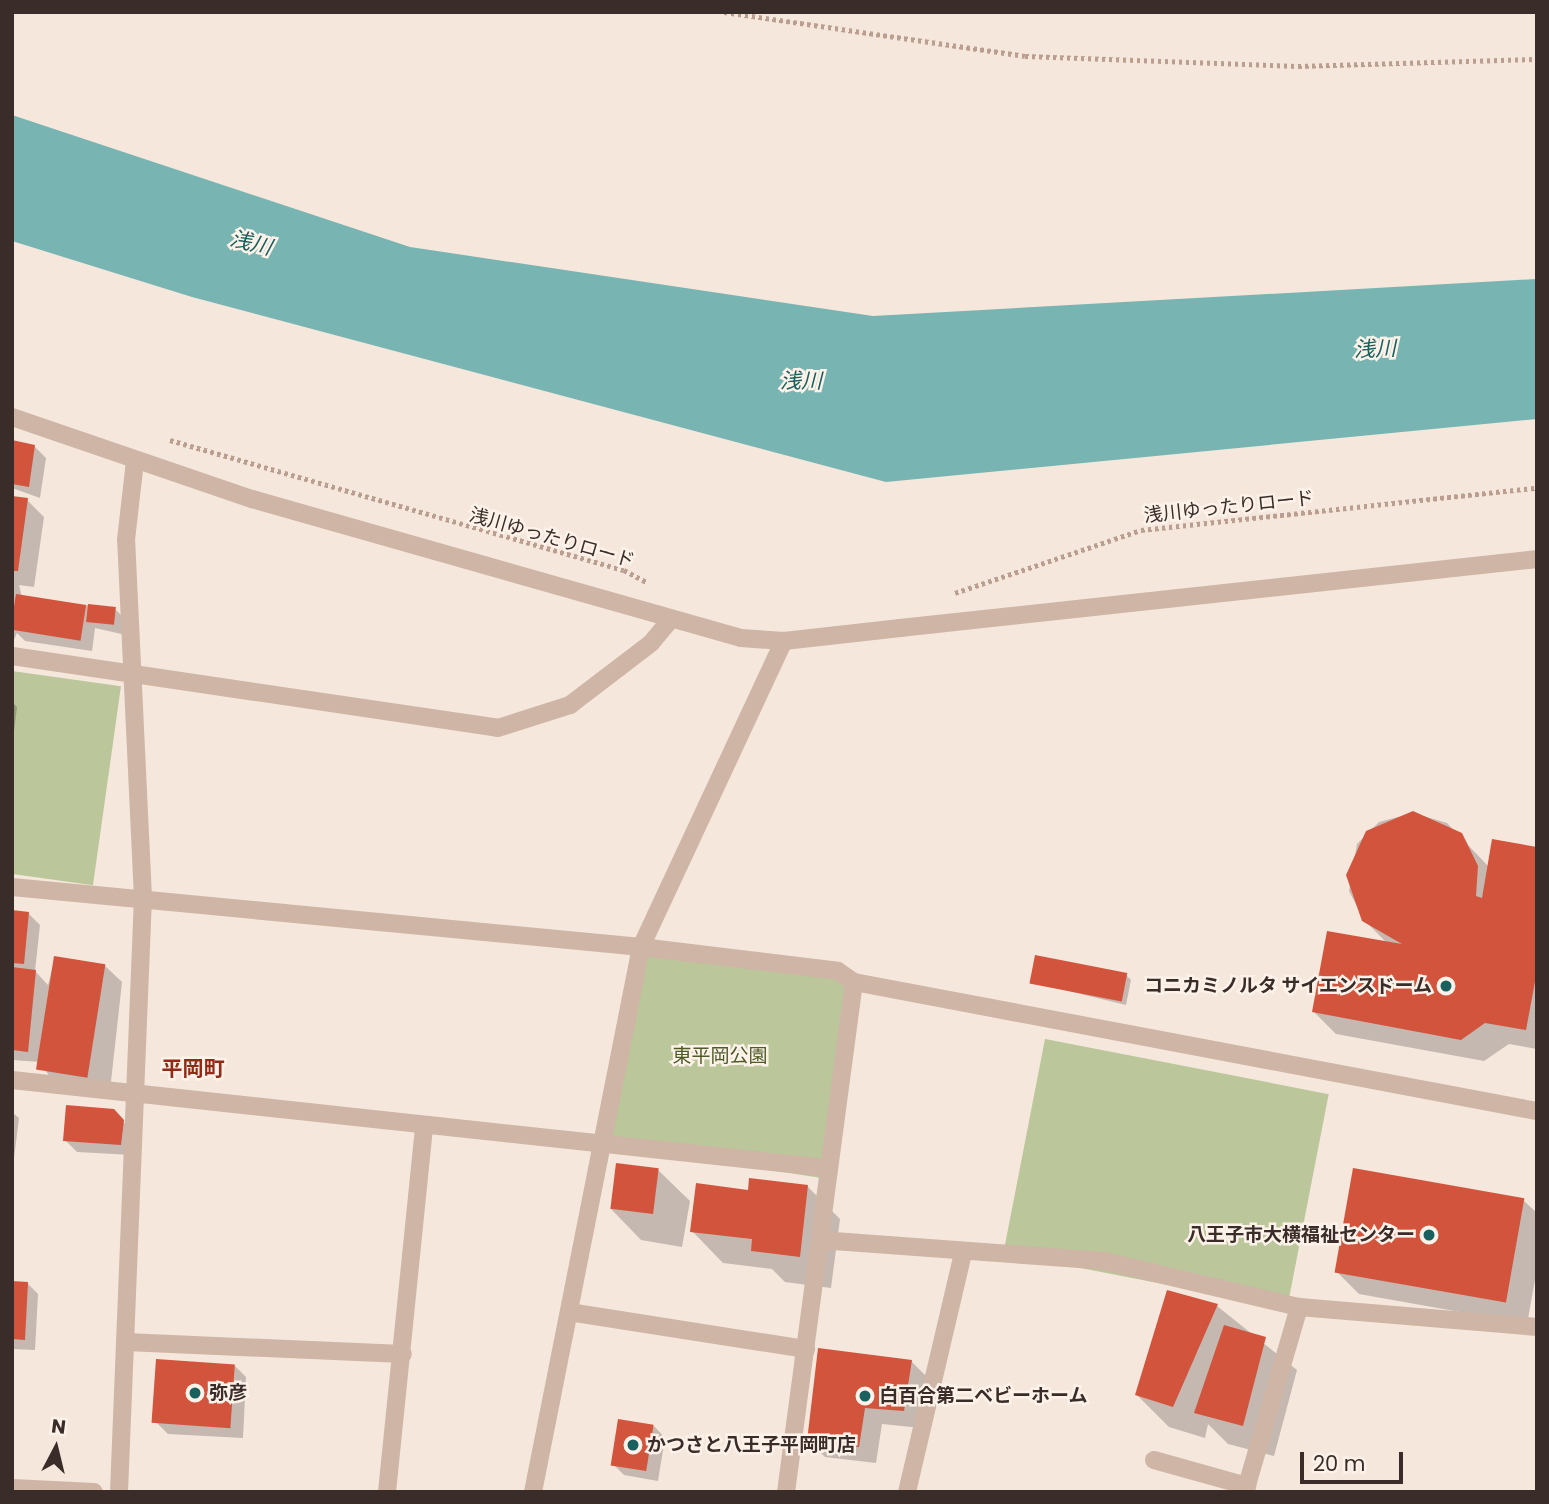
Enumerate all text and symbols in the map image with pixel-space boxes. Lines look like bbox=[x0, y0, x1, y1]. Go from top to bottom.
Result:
water label: 浅川 bbox=[228, 226, 274, 260]
water label: 浅川 bbox=[1354, 336, 1396, 362]
water label: 浅川 bbox=[780, 368, 822, 394]
street label: 浅川ゆったりロード bbox=[1143, 487, 1315, 527]
street label: 浅川ゆったりロード bbox=[467, 503, 637, 573]
place label: コニカミノルタ サイエンスドーム bbox=[1143, 975, 1432, 997]
marker: コニカミノルタ サイエンスドーム bbox=[1438, 978, 1454, 994]
park label: 東平岡公園 bbox=[673, 1045, 767, 1067]
district label: 平岡町 bbox=[162, 1056, 224, 1082]
place label: 八王子市大横福祉センター bbox=[1187, 1224, 1415, 1246]
marker: 八王子市大横福祉センター bbox=[1421, 1227, 1437, 1243]
place label: 弥彦 bbox=[209, 1382, 247, 1404]
marker: 弥彦 bbox=[187, 1385, 203, 1401]
place label: 白百合第二ベビーホーム bbox=[879, 1385, 1088, 1407]
marker: 白百合第二ベビーホーム bbox=[857, 1388, 873, 1404]
text: N bbox=[50, 1412, 67, 1441]
north arrow bbox=[21, 1413, 91, 1483]
place label: かつさと八王子平岡町店 bbox=[647, 1434, 856, 1456]
marker: かつさと八王子平岡町店 bbox=[625, 1437, 641, 1453]
scale bar bbox=[1304, 1438, 1407, 1482]
text: 20 m bbox=[1313, 1449, 1366, 1478]

